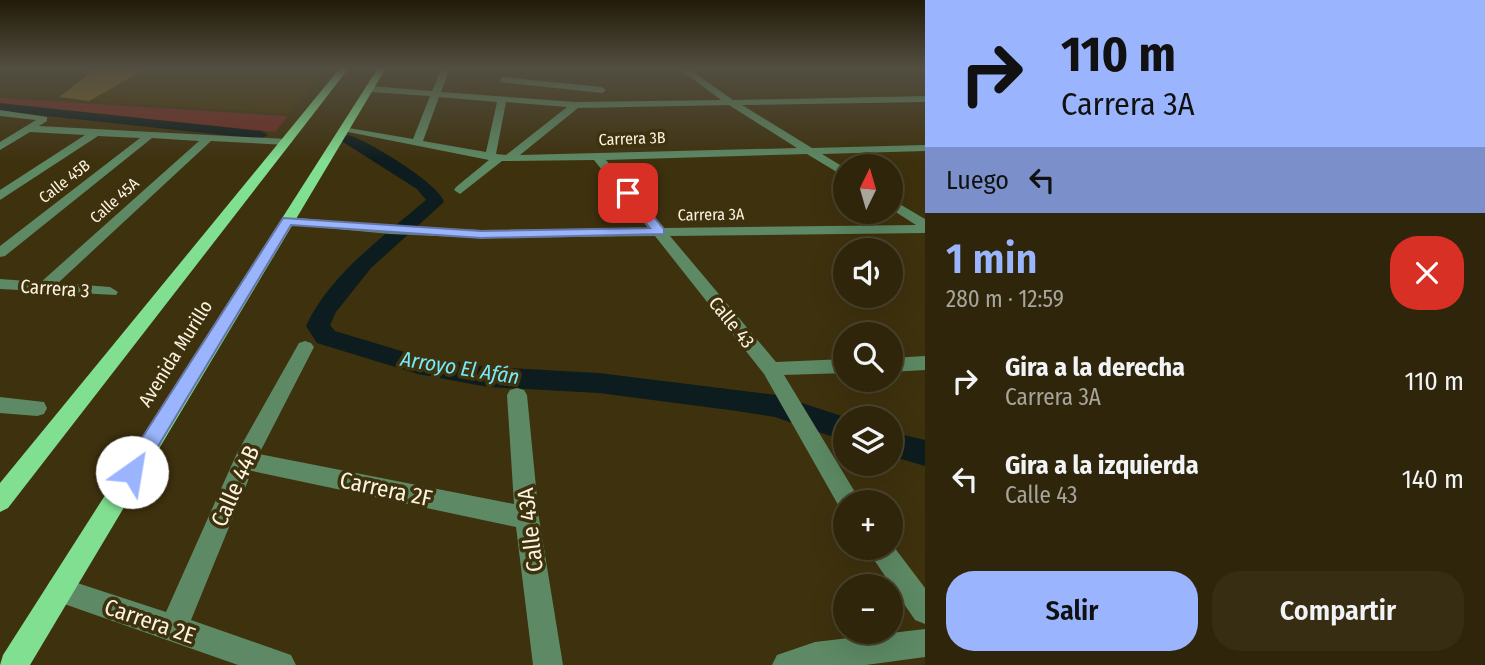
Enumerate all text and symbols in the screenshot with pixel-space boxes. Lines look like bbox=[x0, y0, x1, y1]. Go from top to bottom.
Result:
text: 110 m bbox=[1061, 25, 1176, 84]
icon: right bbox=[946, 28, 1037, 119]
text: Carrera 3A bbox=[1061, 85, 1195, 123]
street label: Carrera 3B bbox=[598, 128, 666, 149]
north arrow bbox=[833, 154, 903, 224]
map controls bbox=[833, 154, 903, 644]
street label: Calle 45B bbox=[35, 155, 94, 207]
icon: left bbox=[1023, 161, 1061, 199]
pin bbox=[598, 163, 658, 223]
text: Luego bbox=[946, 165, 1009, 196]
street label: Calle 45A bbox=[86, 173, 143, 227]
icon: arrive bbox=[609, 174, 647, 212]
street label: Carrera 3A bbox=[677, 204, 745, 225]
text: 1 min bbox=[946, 234, 1037, 284]
button: close bbox=[1390, 236, 1464, 310]
button: sound bbox=[833, 238, 903, 308]
street label: Carrera 3 bbox=[20, 275, 90, 302]
text: 280 m · 12:59 bbox=[946, 285, 1064, 313]
street label: Calle 43 bbox=[704, 292, 759, 353]
street label: Avenida Murillo bbox=[134, 296, 217, 411]
button: search bbox=[833, 322, 903, 392]
water label: Arroyo El Afán bbox=[398, 346, 521, 390]
text: Gira a la derecha bbox=[1005, 352, 1185, 383]
icon: right bbox=[946, 362, 984, 400]
text: 110 m bbox=[1404, 366, 1464, 397]
text: Carrera 3A bbox=[1005, 383, 1101, 411]
button: layers bbox=[833, 406, 903, 476]
position arrow bbox=[95, 435, 169, 509]
street label: Calle 44B bbox=[205, 441, 265, 531]
text: Gira a la izquierda bbox=[1005, 450, 1199, 481]
icon: left bbox=[946, 460, 984, 498]
text: 140 m bbox=[1402, 464, 1464, 495]
street label: Carrera 2F bbox=[337, 466, 435, 512]
text: Calle 43 bbox=[1005, 481, 1077, 509]
street label: Calle 43A bbox=[511, 486, 549, 574]
button: + bbox=[833, 490, 903, 560]
button: Salir bbox=[946, 571, 1198, 651]
button: Compartir bbox=[1212, 571, 1464, 651]
button: − bbox=[833, 574, 903, 644]
street label: Carrera 2E bbox=[101, 592, 199, 650]

